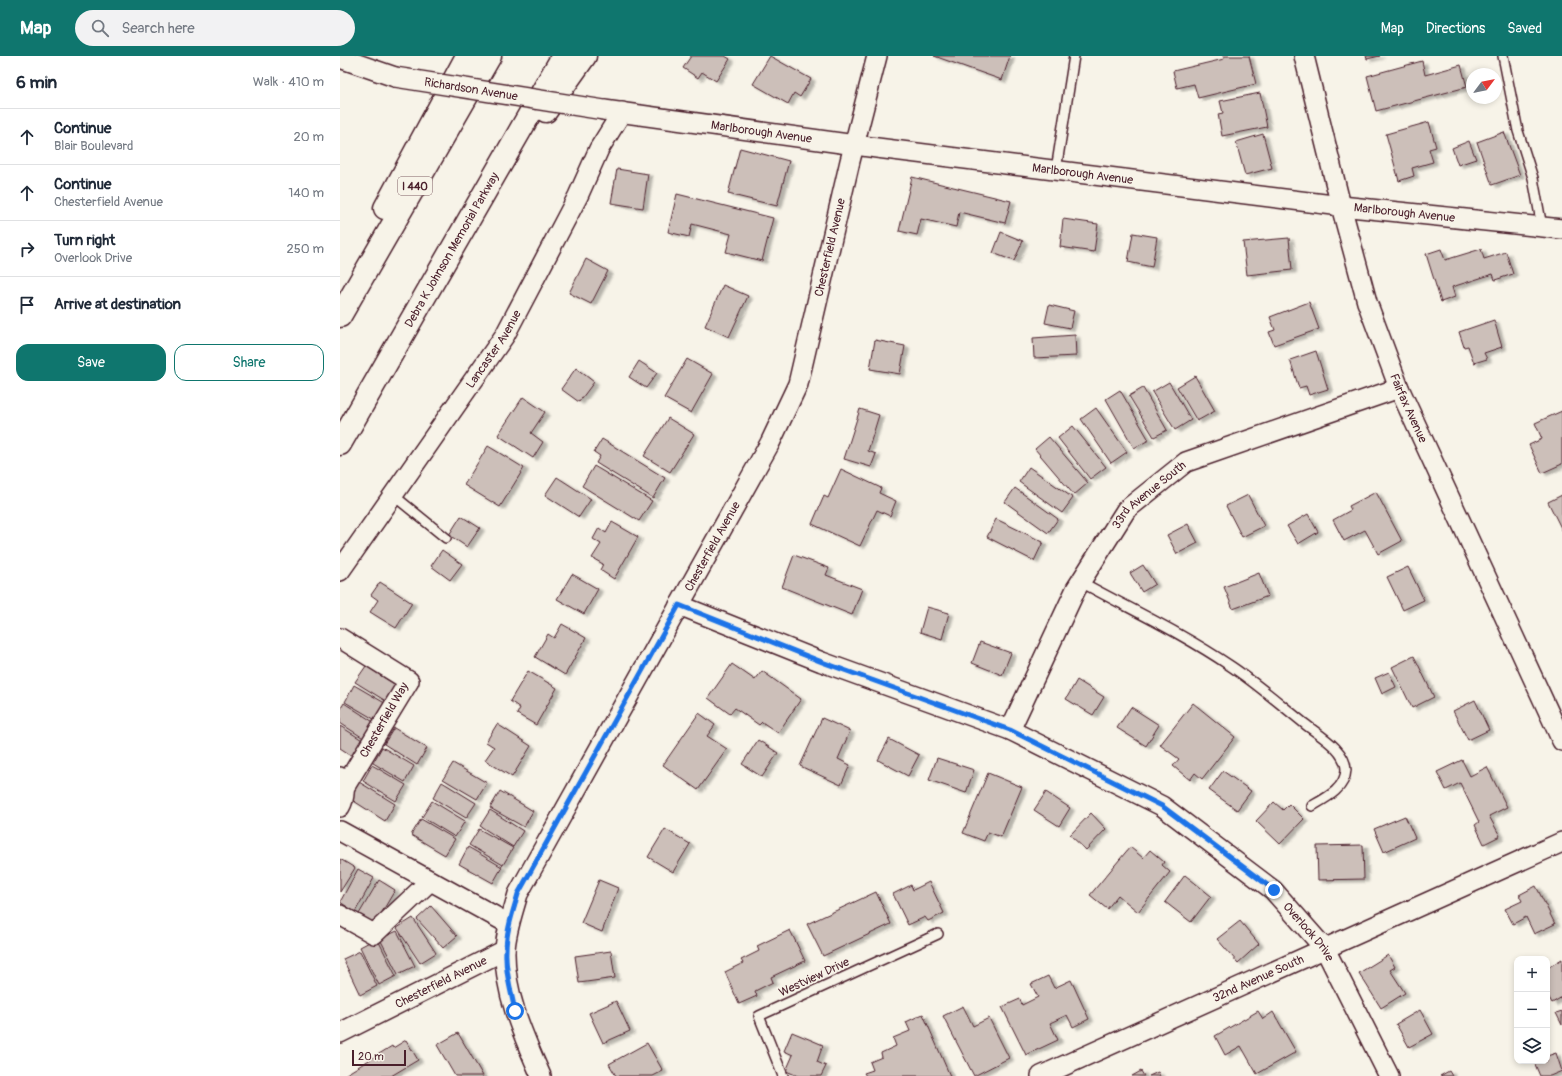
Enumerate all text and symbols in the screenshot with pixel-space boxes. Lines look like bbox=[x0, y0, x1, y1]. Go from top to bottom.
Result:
search box bbox=[75, 10, 355, 46]
text: Map bbox=[20, 16, 51, 40]
icon: search bbox=[89, 17, 111, 39]
text: Search here bbox=[121, 19, 195, 38]
text: Map bbox=[1381, 20, 1404, 37]
text: Directions bbox=[1426, 20, 1485, 37]
text: Saved bbox=[1507, 20, 1542, 37]
north arrow bbox=[1466, 68, 1502, 104]
text: 6 min bbox=[16, 72, 57, 93]
text: Walk · 410 m bbox=[253, 74, 324, 90]
street label: Richardson Avenue bbox=[423, 75, 519, 104]
street label: Marlborough Avenue bbox=[710, 118, 813, 147]
text: Continue bbox=[54, 119, 112, 138]
icon: ahead bbox=[16, 126, 38, 148]
text: 20 m bbox=[293, 129, 324, 145]
text: Blair Boulevard bbox=[54, 138, 133, 154]
street label: Marlborough Avenue bbox=[1031, 160, 1134, 188]
street label: Debra K Johnson Memorial Parkway bbox=[402, 170, 502, 330]
text: Continue bbox=[54, 175, 112, 194]
road number: I 440 bbox=[398, 177, 432, 195]
icon: ahead bbox=[16, 182, 38, 204]
text: 140 m bbox=[288, 185, 324, 201]
text: Chesterfield Avenue bbox=[54, 194, 163, 210]
street label: Chesterfield Avenue bbox=[812, 197, 849, 298]
street label: Marlborough Avenue bbox=[1353, 200, 1456, 226]
text: Turn right bbox=[54, 231, 115, 250]
icon: right bbox=[16, 238, 38, 260]
text: 250 m bbox=[286, 241, 324, 257]
text: Overlook Drive bbox=[54, 250, 132, 266]
icon: arrive bbox=[16, 294, 38, 316]
text: Arrive at destination bbox=[54, 295, 181, 314]
street label: Lancaster Avenue bbox=[463, 308, 525, 391]
button: Save bbox=[16, 344, 166, 381]
button: Share bbox=[174, 344, 324, 381]
street label: Fairfax Avenue bbox=[1386, 372, 1430, 445]
street label: 33rd Avenue South bbox=[1109, 458, 1190, 532]
street label: Chesterfield Avenue bbox=[682, 499, 744, 594]
street label: Chesterfield Way bbox=[357, 680, 412, 761]
route end bbox=[1265, 881, 1283, 899]
street label: Overlook Drive bbox=[1279, 900, 1337, 964]
street label: 32nd Avenue South bbox=[1210, 952, 1307, 1006]
street label: Chesterfield Avenue bbox=[393, 953, 490, 1012]
street label: Westview Drive bbox=[777, 955, 852, 1000]
map controls bbox=[1514, 956, 1550, 1064]
button: + bbox=[1514, 956, 1550, 992]
button: − bbox=[1514, 992, 1550, 1028]
route start bbox=[506, 1002, 524, 1020]
button: layers bbox=[1514, 1028, 1550, 1064]
scale bar bbox=[352, 1048, 406, 1067]
text: 20 m bbox=[358, 1050, 384, 1063]

